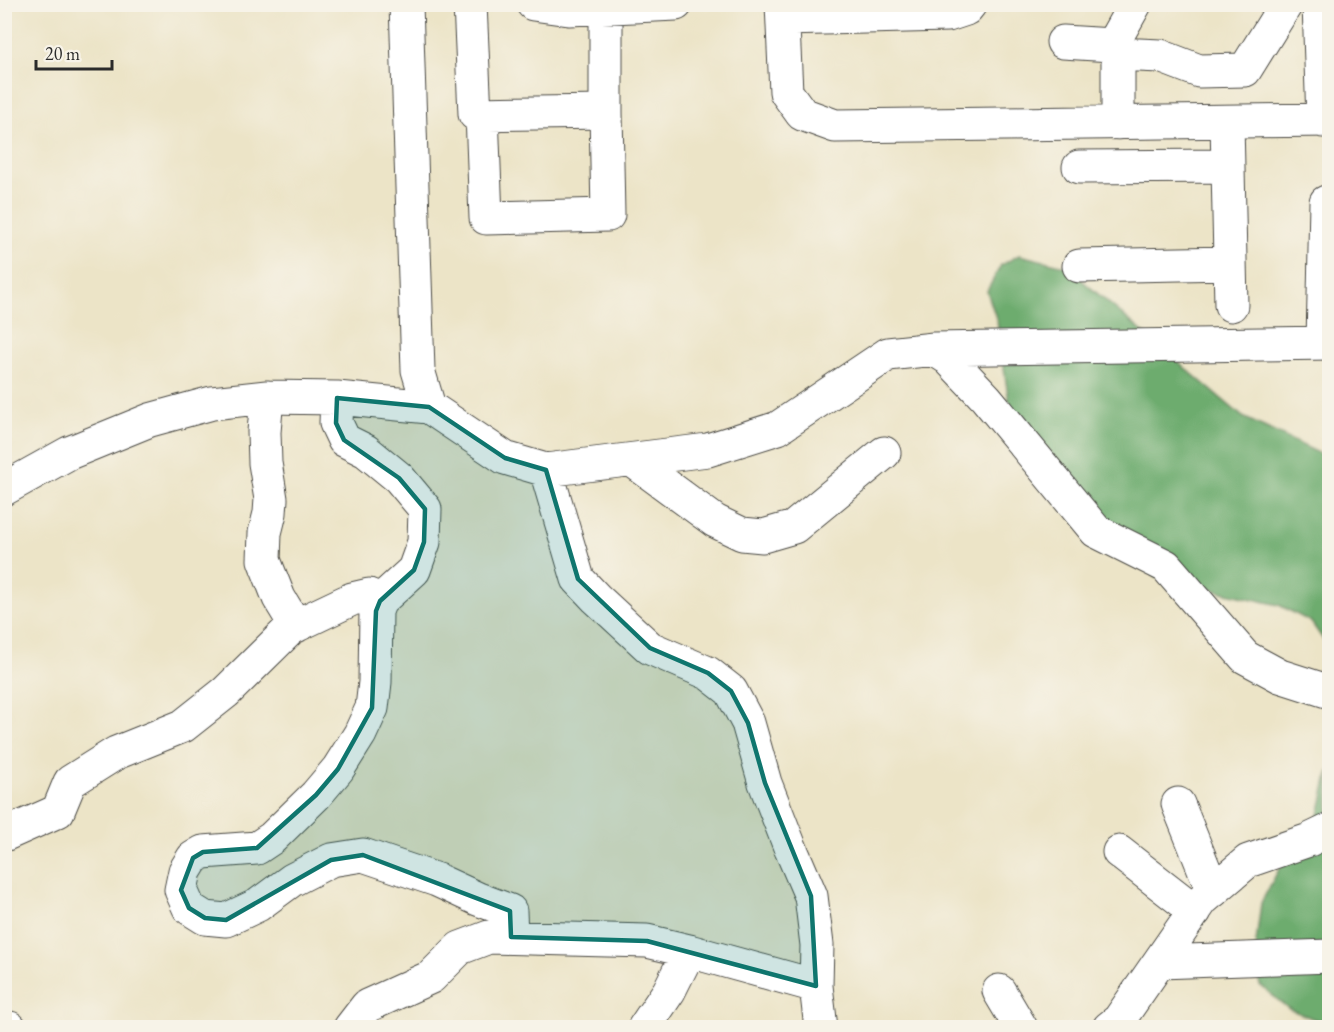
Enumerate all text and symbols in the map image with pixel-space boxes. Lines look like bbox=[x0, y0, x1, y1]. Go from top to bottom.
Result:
scale bar bbox=[36, 33, 112, 71]
text: 20 m bbox=[45, 42, 80, 65]

